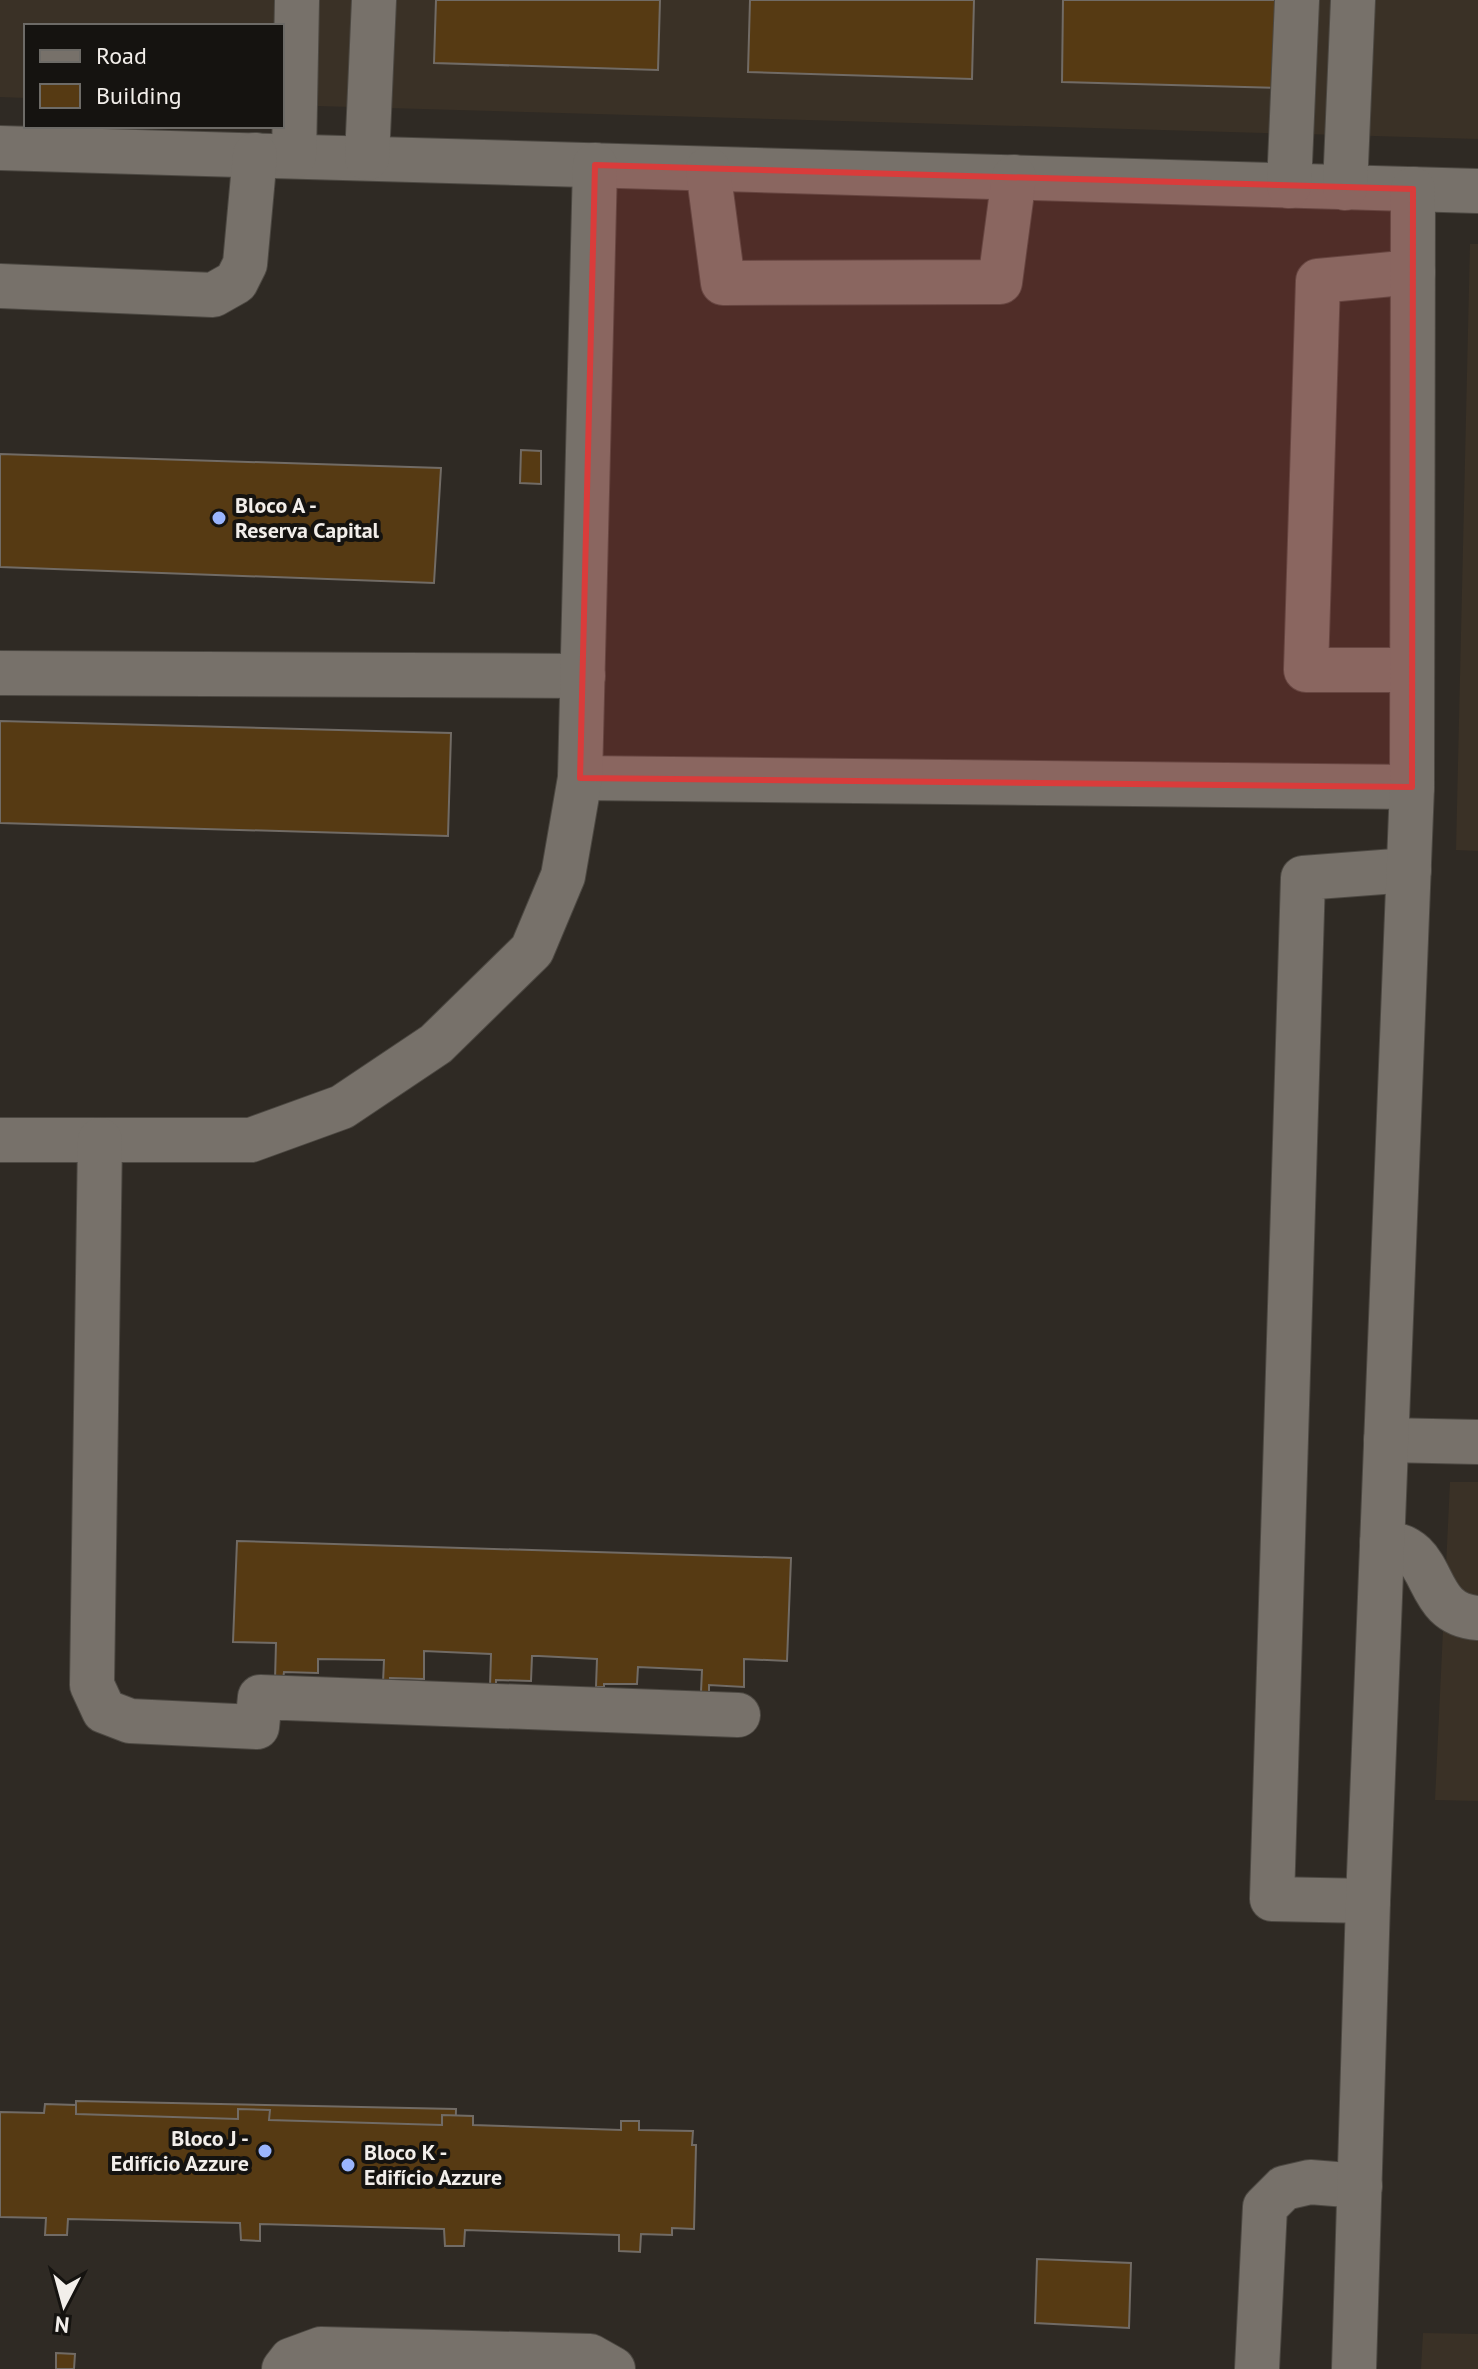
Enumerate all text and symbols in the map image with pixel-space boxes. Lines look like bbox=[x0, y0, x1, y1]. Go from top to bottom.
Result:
legend bbox=[24, 24, 284, 128]
text: Road bbox=[96, 40, 147, 71]
text: Building bbox=[96, 80, 182, 111]
place label: Bloco A - Reserva Capital bbox=[235, 491, 380, 544]
marker: Bloco A - Reserva Capital bbox=[210, 509, 228, 527]
place label: Bloco J - Edifício Azzure bbox=[111, 2124, 249, 2177]
place label: Bloco K - Edifício Azzure bbox=[364, 2138, 502, 2191]
marker: Bloco J - Edifício Azzure bbox=[256, 2142, 274, 2160]
marker: Bloco K - Edifício Azzure bbox=[339, 2156, 357, 2174]
north arrow bbox=[24, 2265, 104, 2345]
text: N bbox=[53, 2310, 71, 2340]

